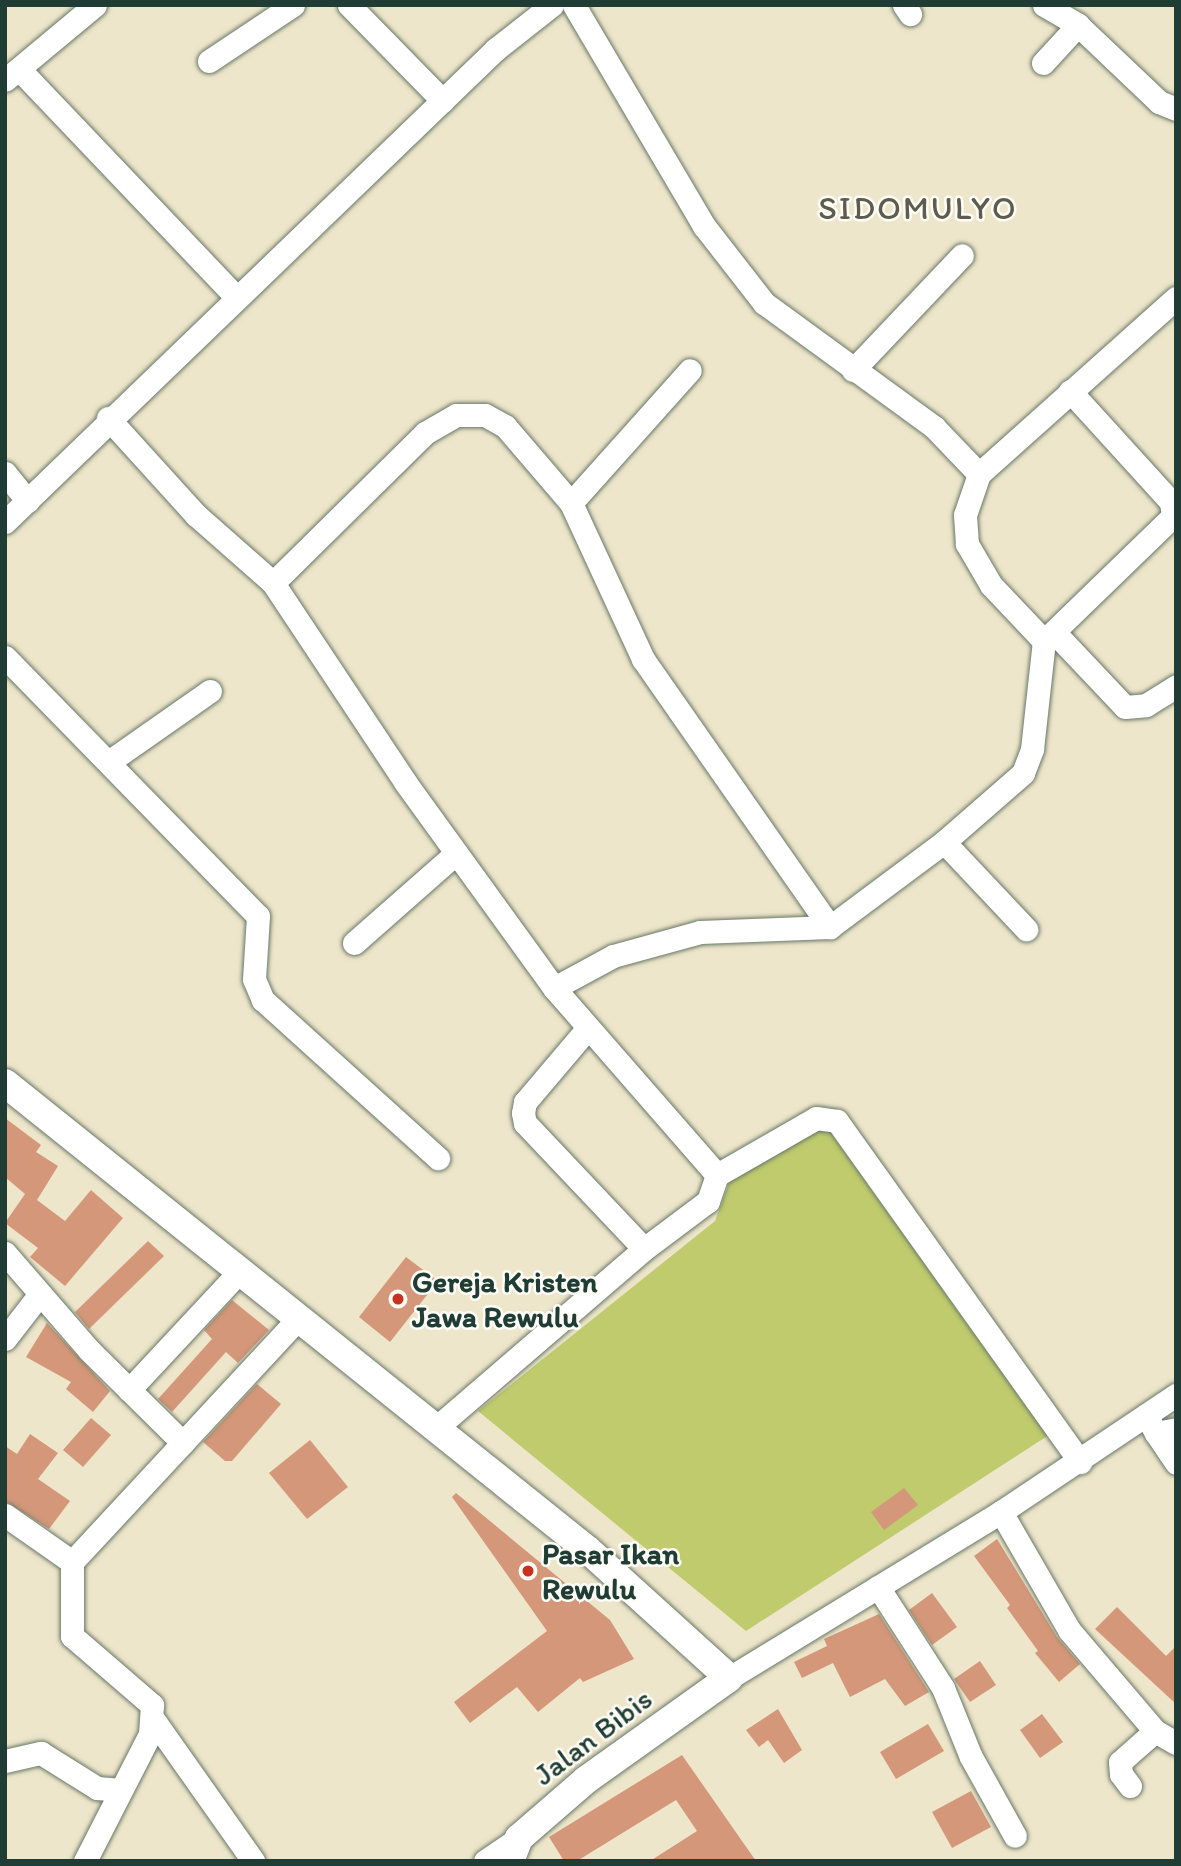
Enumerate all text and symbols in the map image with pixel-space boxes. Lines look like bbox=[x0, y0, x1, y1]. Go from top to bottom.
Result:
district label: SIDOMULYO bbox=[819, 188, 1017, 228]
place label: Gereja Kristen Jawa Rewulu bbox=[412, 1264, 597, 1334]
marker: Gereja Kristen Jawa Rewulu bbox=[390, 1291, 406, 1307]
place label: Pasar Ikan Rewulu bbox=[542, 1536, 678, 1606]
marker: Pasar Ikan Rewulu bbox=[520, 1563, 536, 1579]
street label: Jalan Bibis bbox=[527, 1681, 659, 1793]

